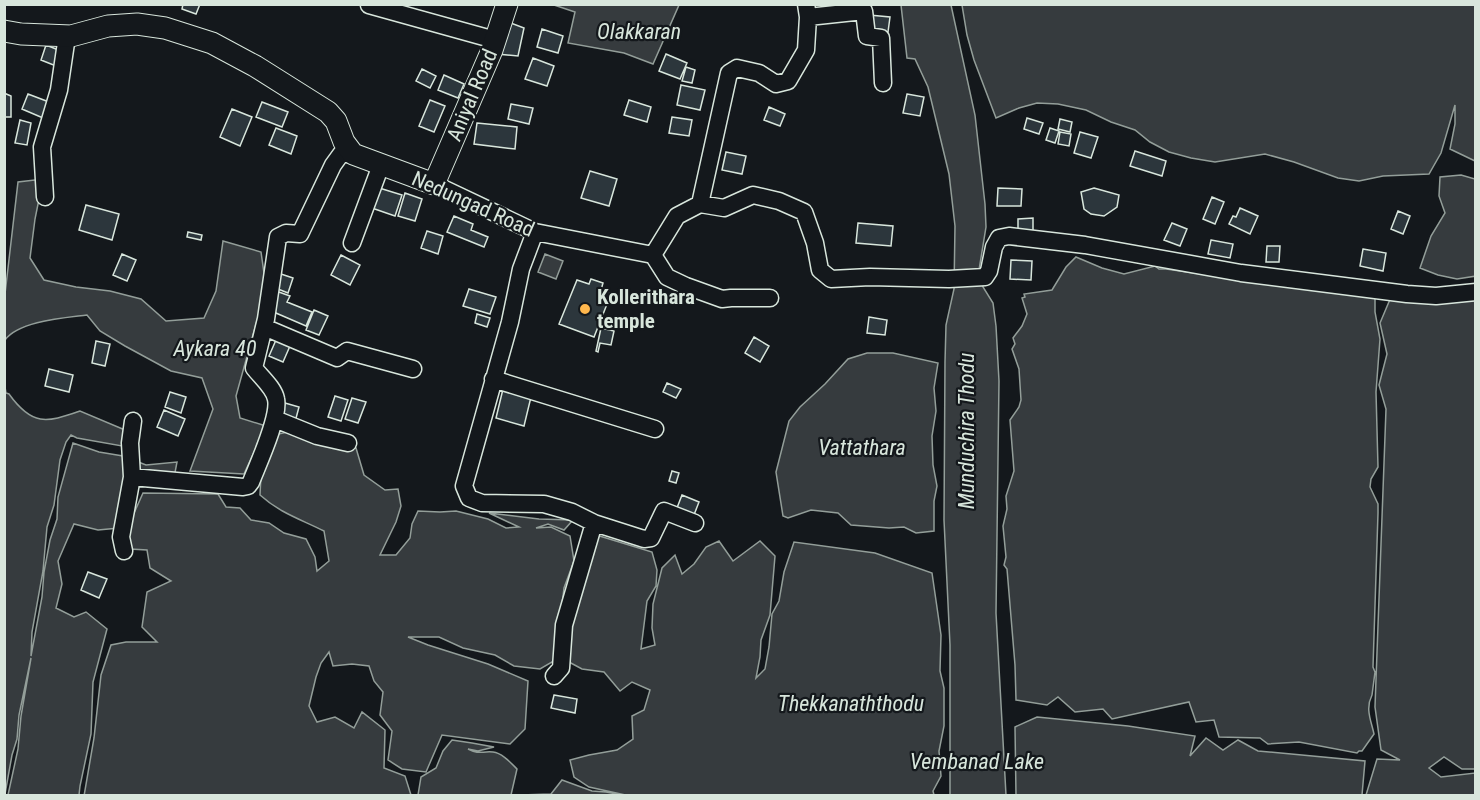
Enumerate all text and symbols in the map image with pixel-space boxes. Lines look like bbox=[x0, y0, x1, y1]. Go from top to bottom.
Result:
water label: Olakkaran bbox=[597, 19, 681, 44]
street label: Aniyal Road bbox=[442, 45, 502, 145]
street label: Nedungad Road bbox=[408, 166, 538, 242]
place label: Kollerithara temple bbox=[597, 285, 695, 333]
marker: Kollerithara temple bbox=[578, 302, 592, 316]
water label: Aykara 40 bbox=[173, 336, 256, 361]
water label: Munduchira Thodu bbox=[954, 353, 979, 509]
water label: Vattathara bbox=[818, 435, 906, 460]
water label: Thekkanaththodu bbox=[778, 691, 924, 716]
water label: Vembanad Lake bbox=[910, 749, 1044, 774]

